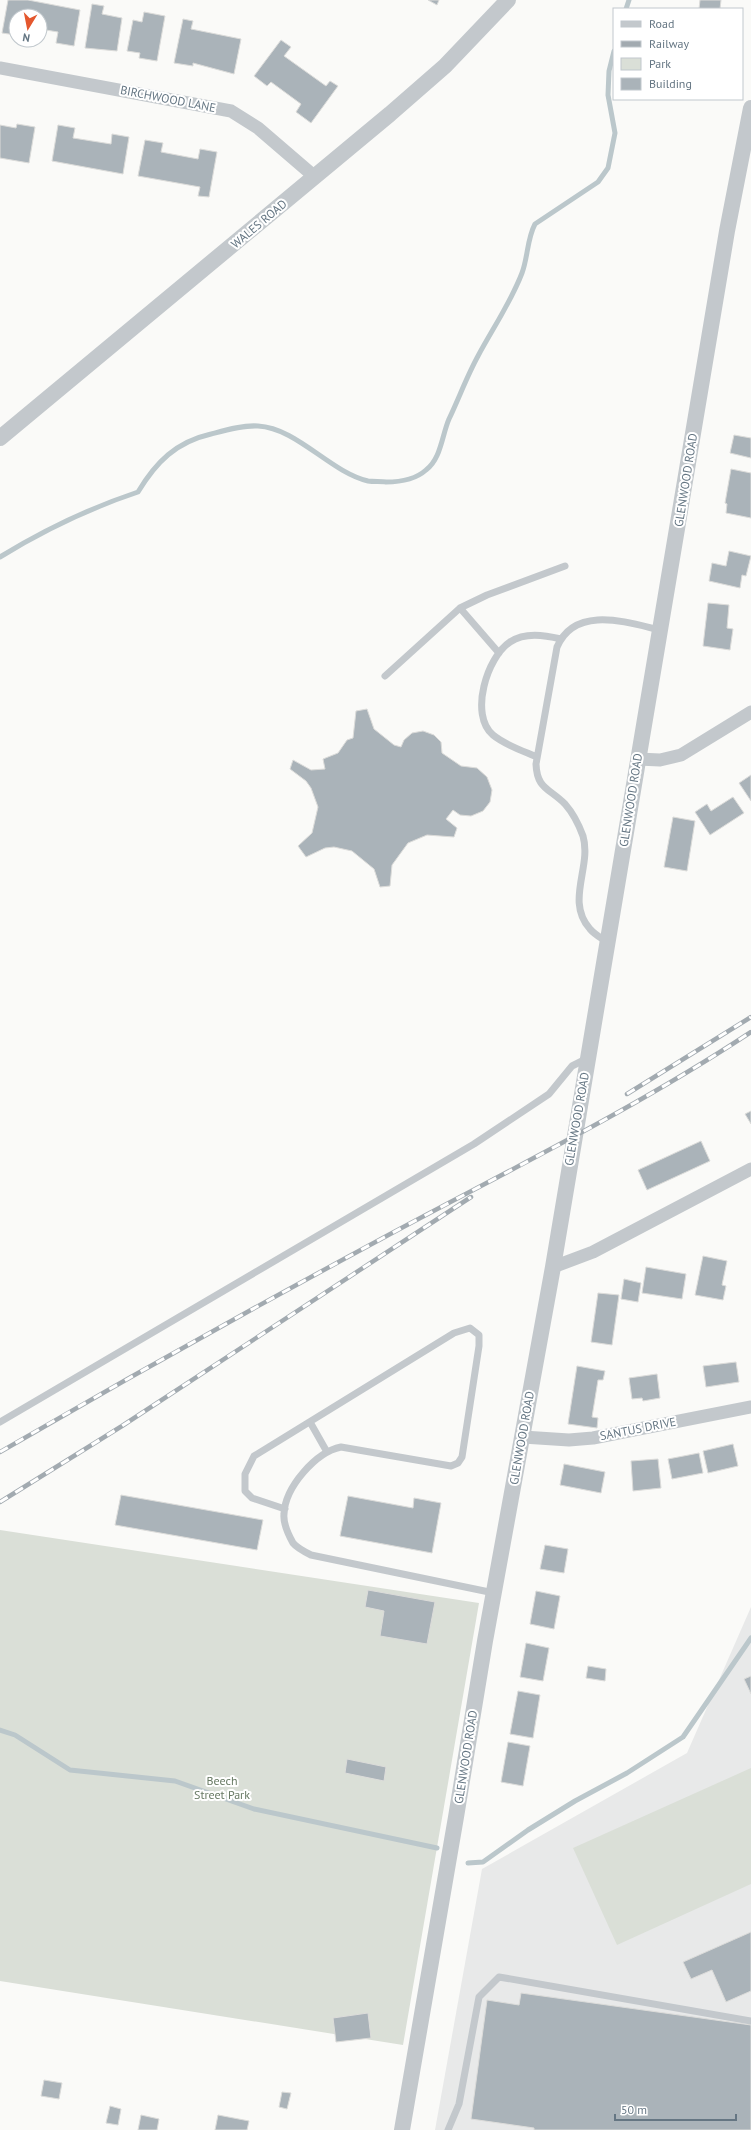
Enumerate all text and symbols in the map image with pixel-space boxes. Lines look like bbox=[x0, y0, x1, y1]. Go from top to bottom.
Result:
north arrow bbox=[8, 8, 48, 48]
legend bbox=[613, 8, 743, 100]
text: Road bbox=[649, 16, 674, 31]
text: N bbox=[21, 30, 31, 45]
text: Railway bbox=[649, 36, 689, 51]
text: Park bbox=[649, 56, 671, 71]
text: Building bbox=[649, 76, 692, 91]
street label: BIRCHWOOD LANE bbox=[119, 82, 217, 115]
street label: WALES ROAD bbox=[228, 196, 290, 251]
street label: GLENWOOD ROAD bbox=[671, 432, 700, 528]
street label: GLENWOOD ROAD bbox=[616, 752, 645, 848]
street label: GLENWOOD ROAD bbox=[561, 1071, 592, 1167]
street label: GLENWOOD ROAD bbox=[506, 1390, 537, 1486]
street label: SANTUS DRIVE bbox=[599, 1414, 677, 1443]
street label: GLENWOOD ROAD bbox=[451, 1709, 480, 1805]
park label: Beech Street Park bbox=[194, 1773, 250, 1802]
scale bar bbox=[615, 2096, 736, 2122]
text: 50 m bbox=[621, 2102, 647, 2117]

